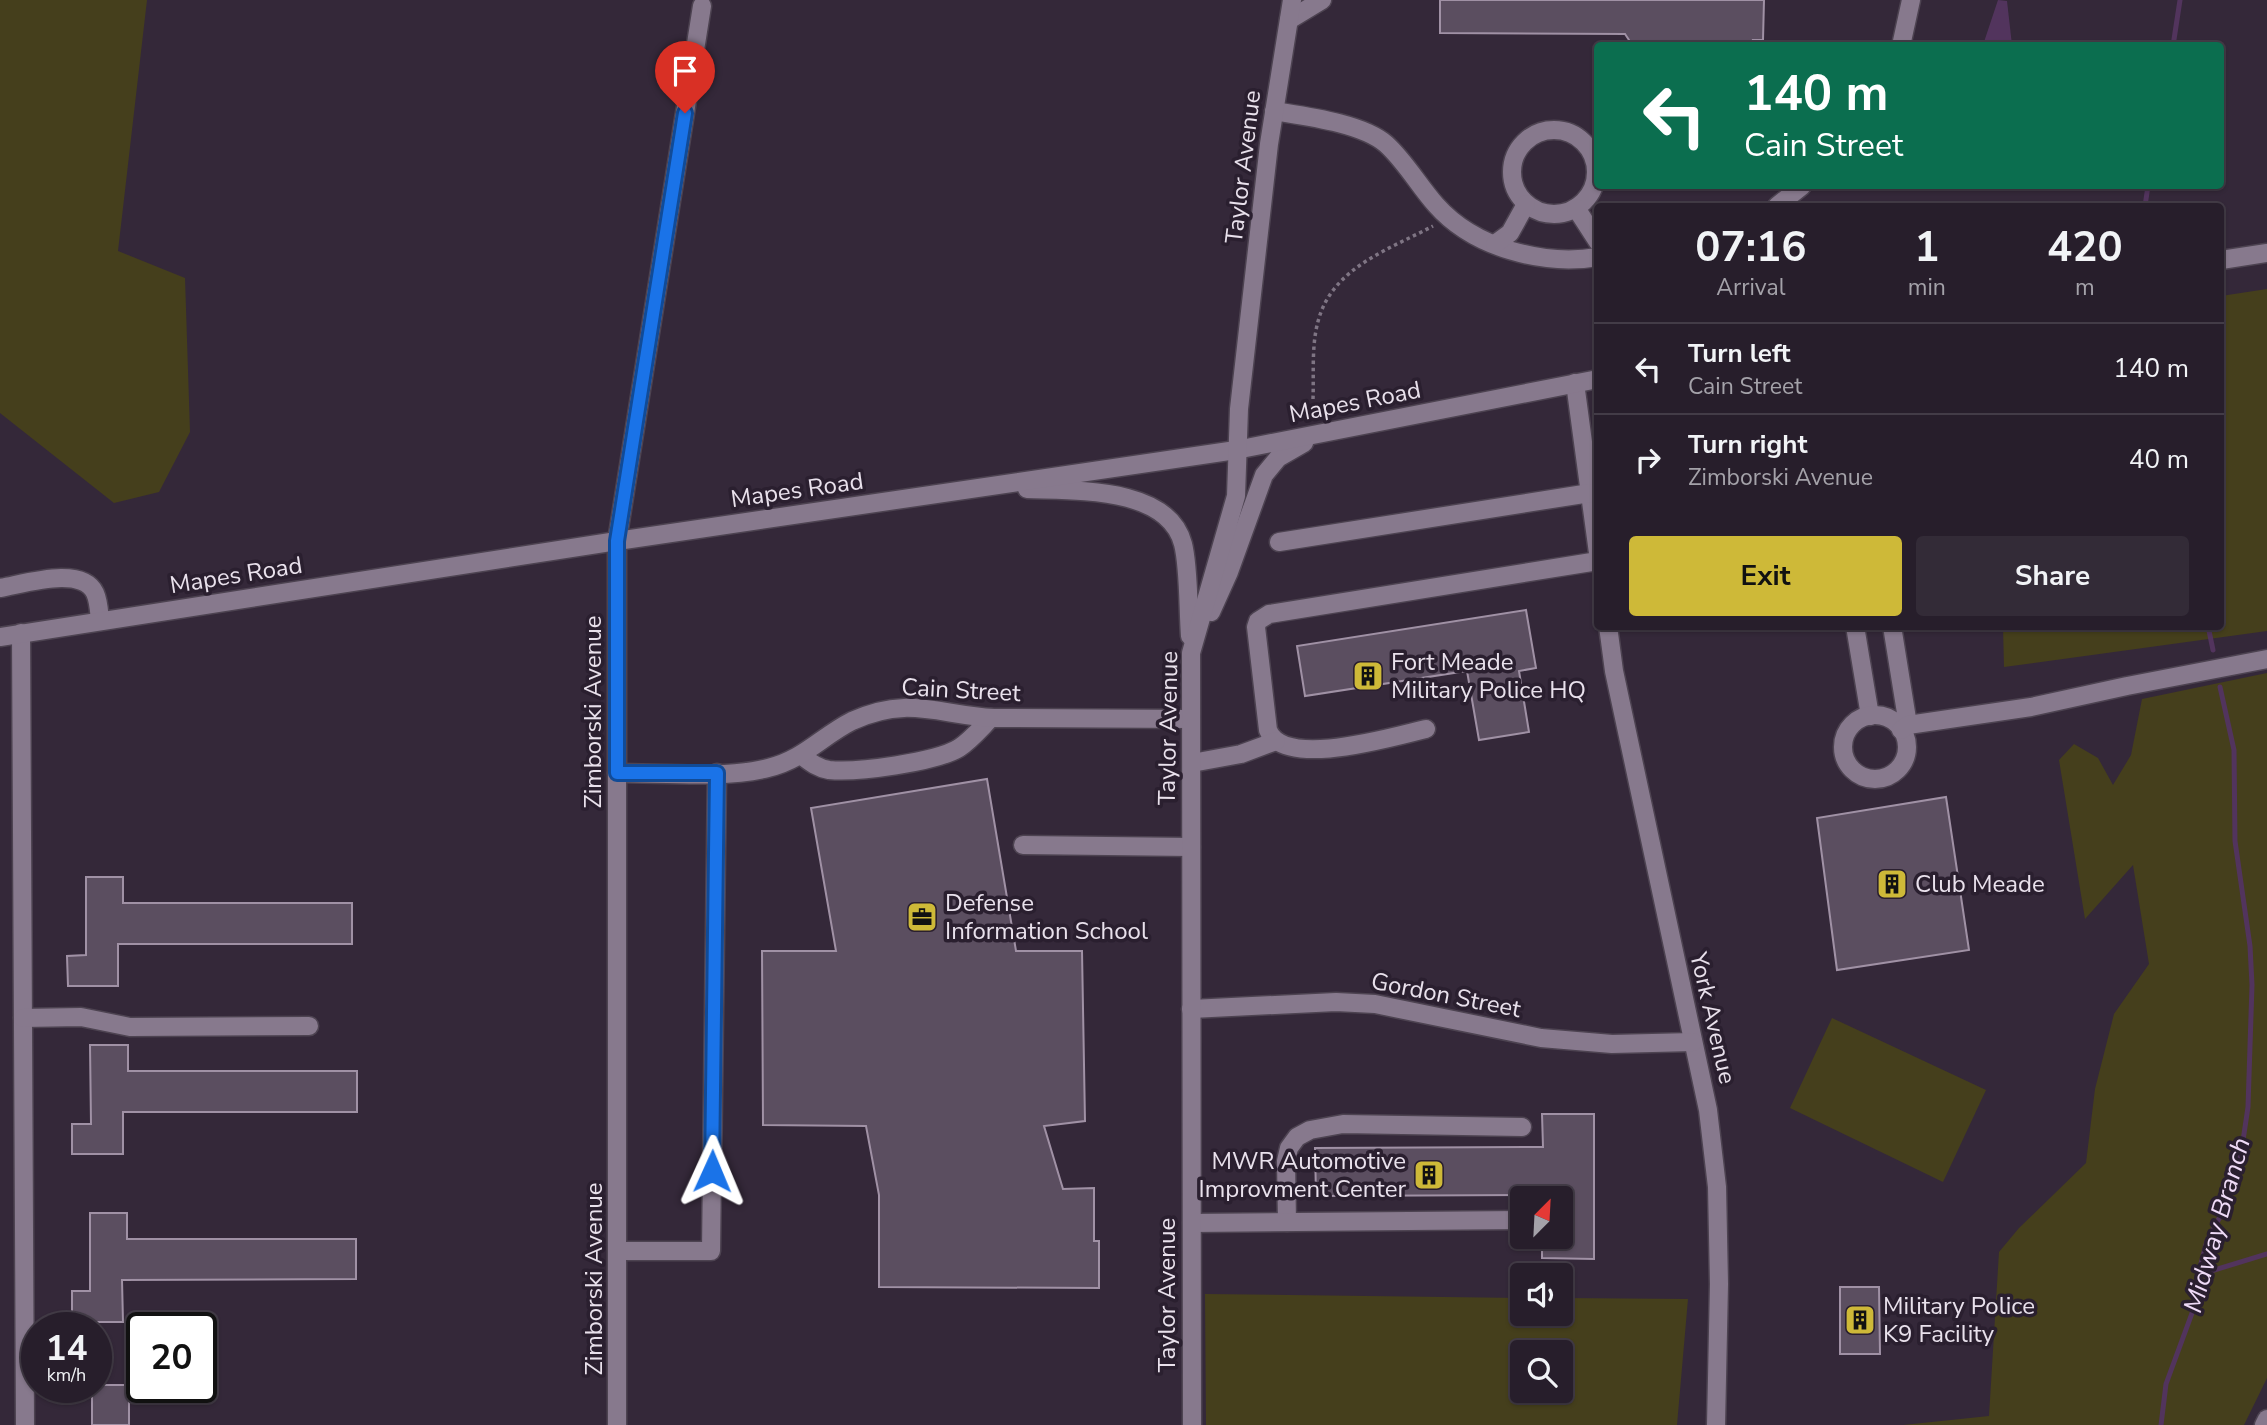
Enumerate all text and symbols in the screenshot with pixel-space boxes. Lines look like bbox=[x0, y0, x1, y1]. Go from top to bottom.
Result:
pin bbox=[655, 41, 715, 113]
icon: arrive bbox=[666, 52, 704, 90]
text: 140 m bbox=[1744, 60, 1888, 127]
icon: left bbox=[1629, 70, 1720, 161]
street label: Taylor Avenue bbox=[1218, 88, 1268, 246]
text: Cain Street bbox=[1744, 124, 1903, 167]
text: 07:16 bbox=[1695, 219, 1806, 276]
text: 1 bbox=[1914, 219, 1939, 276]
text: 420 bbox=[2047, 219, 2123, 276]
text: Arrival bbox=[1716, 272, 1785, 303]
text: min bbox=[1908, 272, 1946, 303]
text: m bbox=[2075, 272, 2095, 303]
text: Turn left bbox=[1688, 336, 1791, 371]
icon: left bbox=[1629, 350, 1667, 388]
text: 140 m bbox=[2113, 351, 2189, 386]
text: Cain Street bbox=[1688, 371, 1802, 402]
street label: Mapes Road bbox=[1286, 374, 1424, 430]
text: Turn right bbox=[1688, 427, 1807, 462]
icon: right bbox=[1629, 441, 1667, 479]
text: 40 m bbox=[2129, 442, 2189, 477]
text: Zimborski Avenue bbox=[1688, 462, 1873, 493]
street label: Mapes Road bbox=[729, 465, 865, 515]
button: Exit bbox=[1629, 536, 1902, 616]
button: Share bbox=[1916, 536, 2189, 616]
street label: Mapes Road bbox=[168, 549, 304, 601]
street label: Zimborski Avenue bbox=[577, 615, 609, 809]
place label: Fort Meade Military Police HQ bbox=[1391, 646, 1586, 706]
street label: Taylor Avenue bbox=[1151, 651, 1185, 805]
building icon: Fort Meade Military Police HQ bbox=[1351, 659, 1385, 693]
street label: Cain Street bbox=[901, 671, 1022, 709]
building icon: Club Meade bbox=[1875, 867, 1909, 901]
place label: Club Meade bbox=[1915, 868, 2045, 900]
place label: Defense Information School bbox=[945, 887, 1148, 947]
office icon: Defense Information School bbox=[905, 900, 939, 934]
street label: York Avenue bbox=[1682, 948, 1744, 1087]
street label: Gordon Street bbox=[1368, 965, 1524, 1025]
water label: Midway Branch bbox=[2175, 1133, 2259, 1317]
position arrow bbox=[675, 1134, 749, 1208]
place label: MWR Automotive Improvment Center bbox=[1198, 1145, 1406, 1205]
building icon: MWR Automotive Improvment Center bbox=[1412, 1158, 1446, 1192]
street label: Zimborski Avenue bbox=[578, 1182, 610, 1376]
north arrow bbox=[1510, 1186, 1573, 1250]
map controls bbox=[1510, 1186, 1573, 1403]
street label: Taylor Avenue bbox=[1151, 1218, 1183, 1372]
button: sound bbox=[1510, 1263, 1573, 1326]
place label: Military Police K9 Facility bbox=[1883, 1290, 2035, 1350]
building icon: Military Police K9 Facility bbox=[1843, 1303, 1877, 1337]
speed limit sign: 20 bbox=[126, 1312, 217, 1403]
text: 14 bbox=[45, 1325, 88, 1372]
button: search bbox=[1510, 1340, 1573, 1403]
text: km/h bbox=[47, 1363, 86, 1387]

